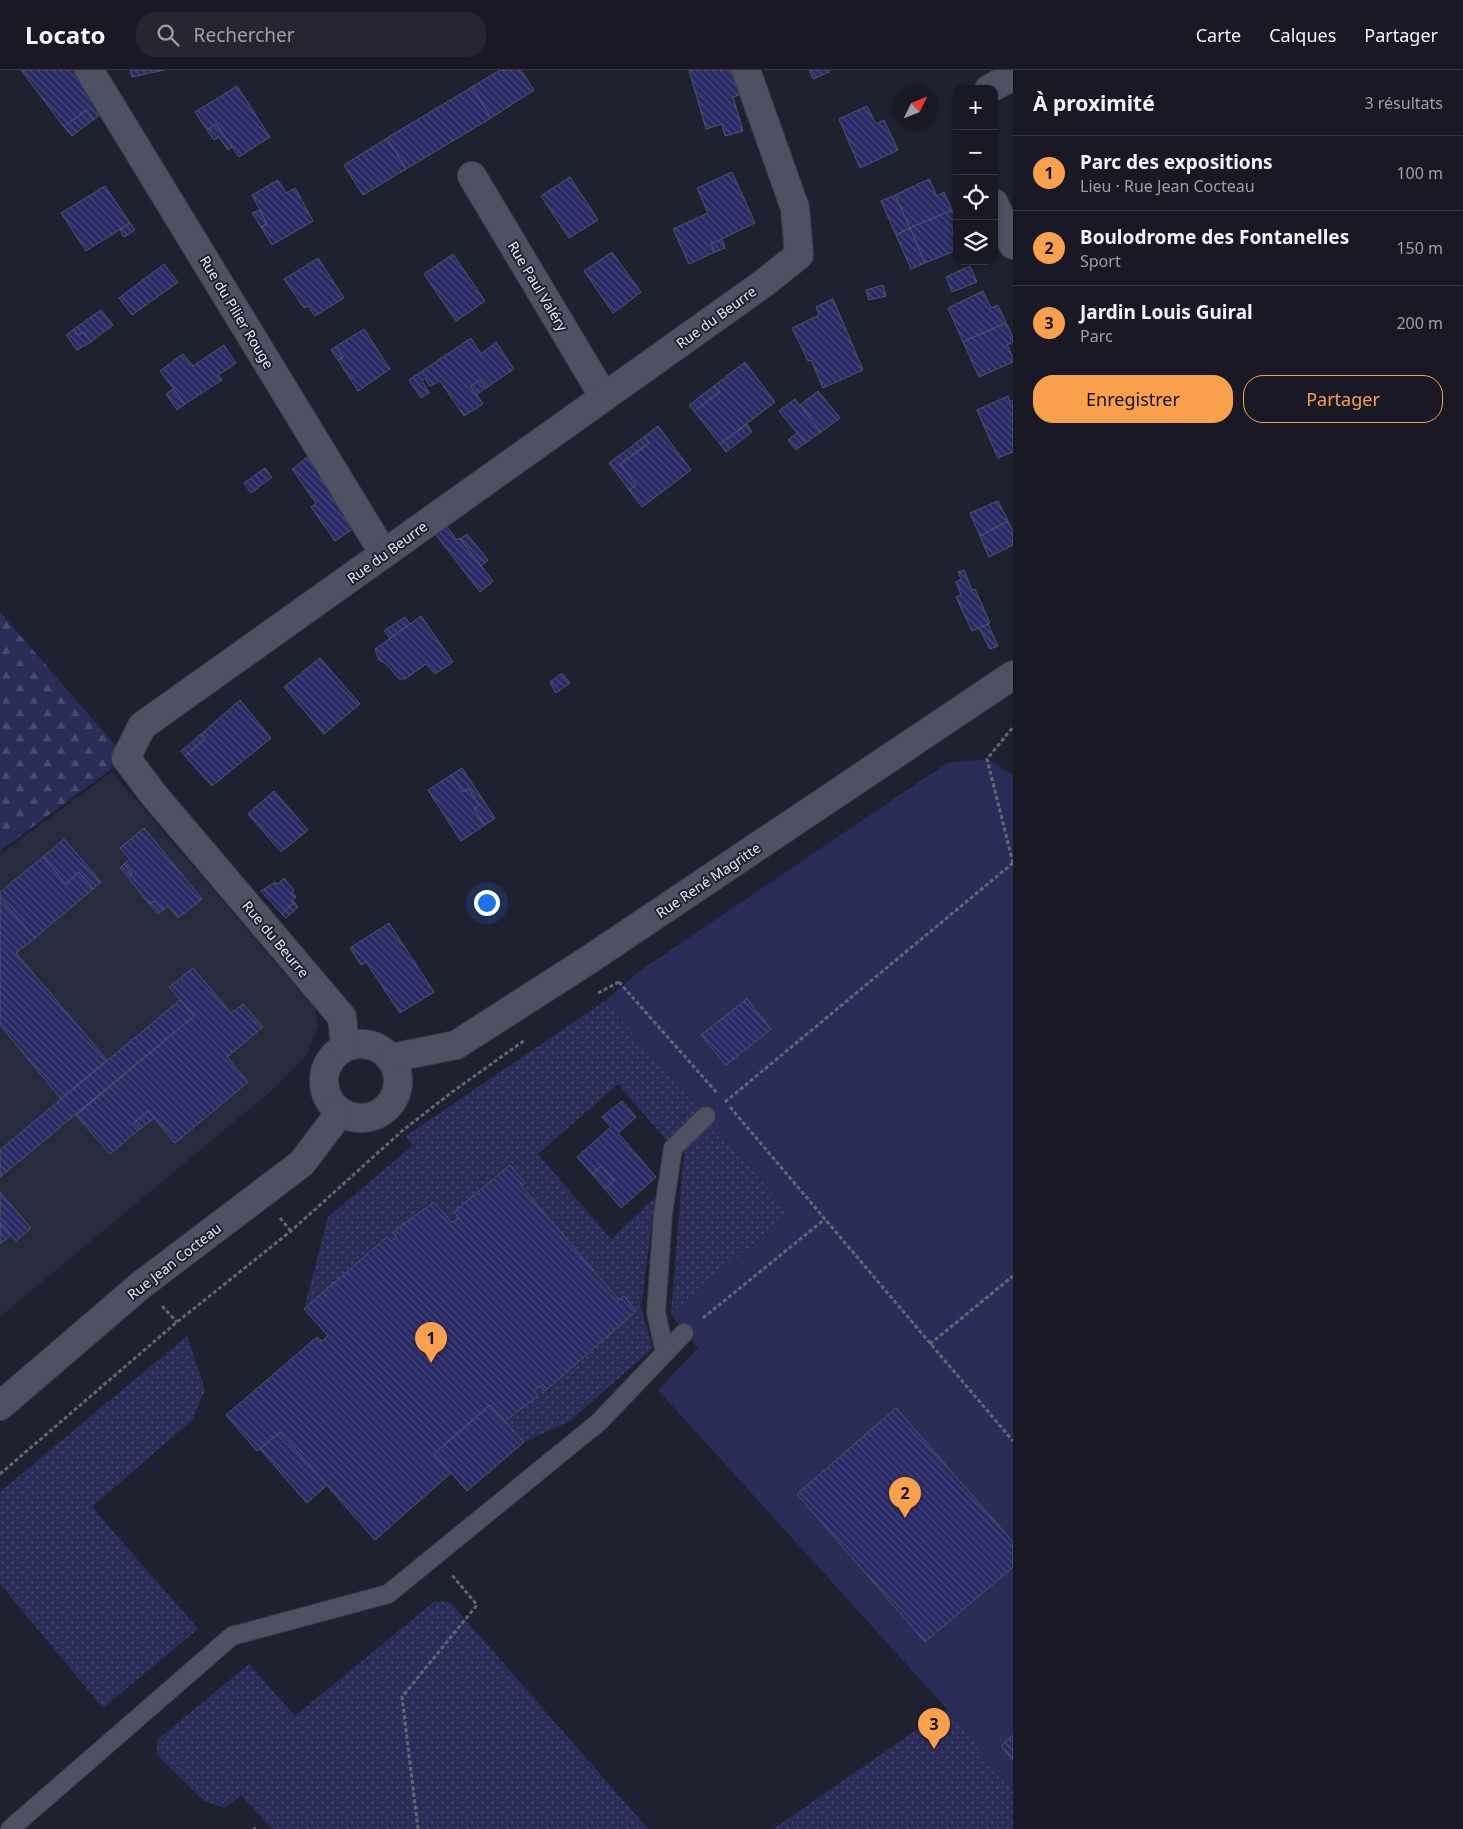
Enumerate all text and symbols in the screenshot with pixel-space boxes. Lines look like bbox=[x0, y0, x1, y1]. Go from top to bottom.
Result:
search box bbox=[136, 12, 486, 57]
text: Locato bbox=[25, 18, 106, 51]
icon: search bbox=[154, 21, 182, 49]
text: Rechercher bbox=[194, 22, 295, 48]
text: Carte bbox=[1196, 23, 1241, 47]
text: Calques bbox=[1269, 23, 1336, 47]
text: Partager bbox=[1364, 23, 1438, 47]
north arrow bbox=[893, 85, 938, 130]
map controls bbox=[953, 85, 998, 265]
button: + bbox=[953, 85, 998, 130]
text: À proximité bbox=[1033, 89, 1155, 117]
text: 3 résultats bbox=[1365, 92, 1443, 114]
button: − bbox=[953, 130, 998, 175]
text: Parc des expositions bbox=[1080, 149, 1273, 175]
text: 1 bbox=[1044, 162, 1054, 184]
text: 100 m bbox=[1396, 162, 1443, 184]
button: locate bbox=[953, 175, 998, 220]
text: Lieu · Rue Jean Cocteau bbox=[1080, 175, 1255, 197]
button: layers bbox=[953, 220, 998, 265]
text: Boulodrome des Fontanelles bbox=[1080, 224, 1349, 250]
text: 2 bbox=[1044, 237, 1054, 259]
text: 150 m bbox=[1396, 237, 1443, 259]
street label: Rue Paul Valéry bbox=[504, 238, 573, 335]
text: Sport bbox=[1080, 250, 1121, 272]
street label: Rue du Pilier Rouge bbox=[196, 252, 278, 372]
street label: Rue du Beurre bbox=[672, 281, 760, 352]
text: Jardin Louis Guiral bbox=[1080, 299, 1253, 325]
text: 3 bbox=[1044, 312, 1054, 334]
text: 200 m bbox=[1396, 312, 1443, 334]
text: Parc bbox=[1080, 325, 1113, 347]
button: Enregistrer bbox=[1033, 375, 1233, 423]
button: Partager bbox=[1243, 375, 1443, 423]
street label: Rue du Beurre bbox=[343, 516, 431, 587]
street label: Rue René Magritte bbox=[652, 838, 764, 922]
your location bbox=[474, 890, 500, 916]
street label: Rue du Beurre bbox=[238, 897, 314, 981]
street label: Rue Jean Cocteau bbox=[123, 1218, 225, 1304]
pin: 1 bbox=[415, 1322, 447, 1363]
pin: 2 bbox=[889, 1477, 921, 1518]
pin: 3 bbox=[918, 1708, 950, 1749]

